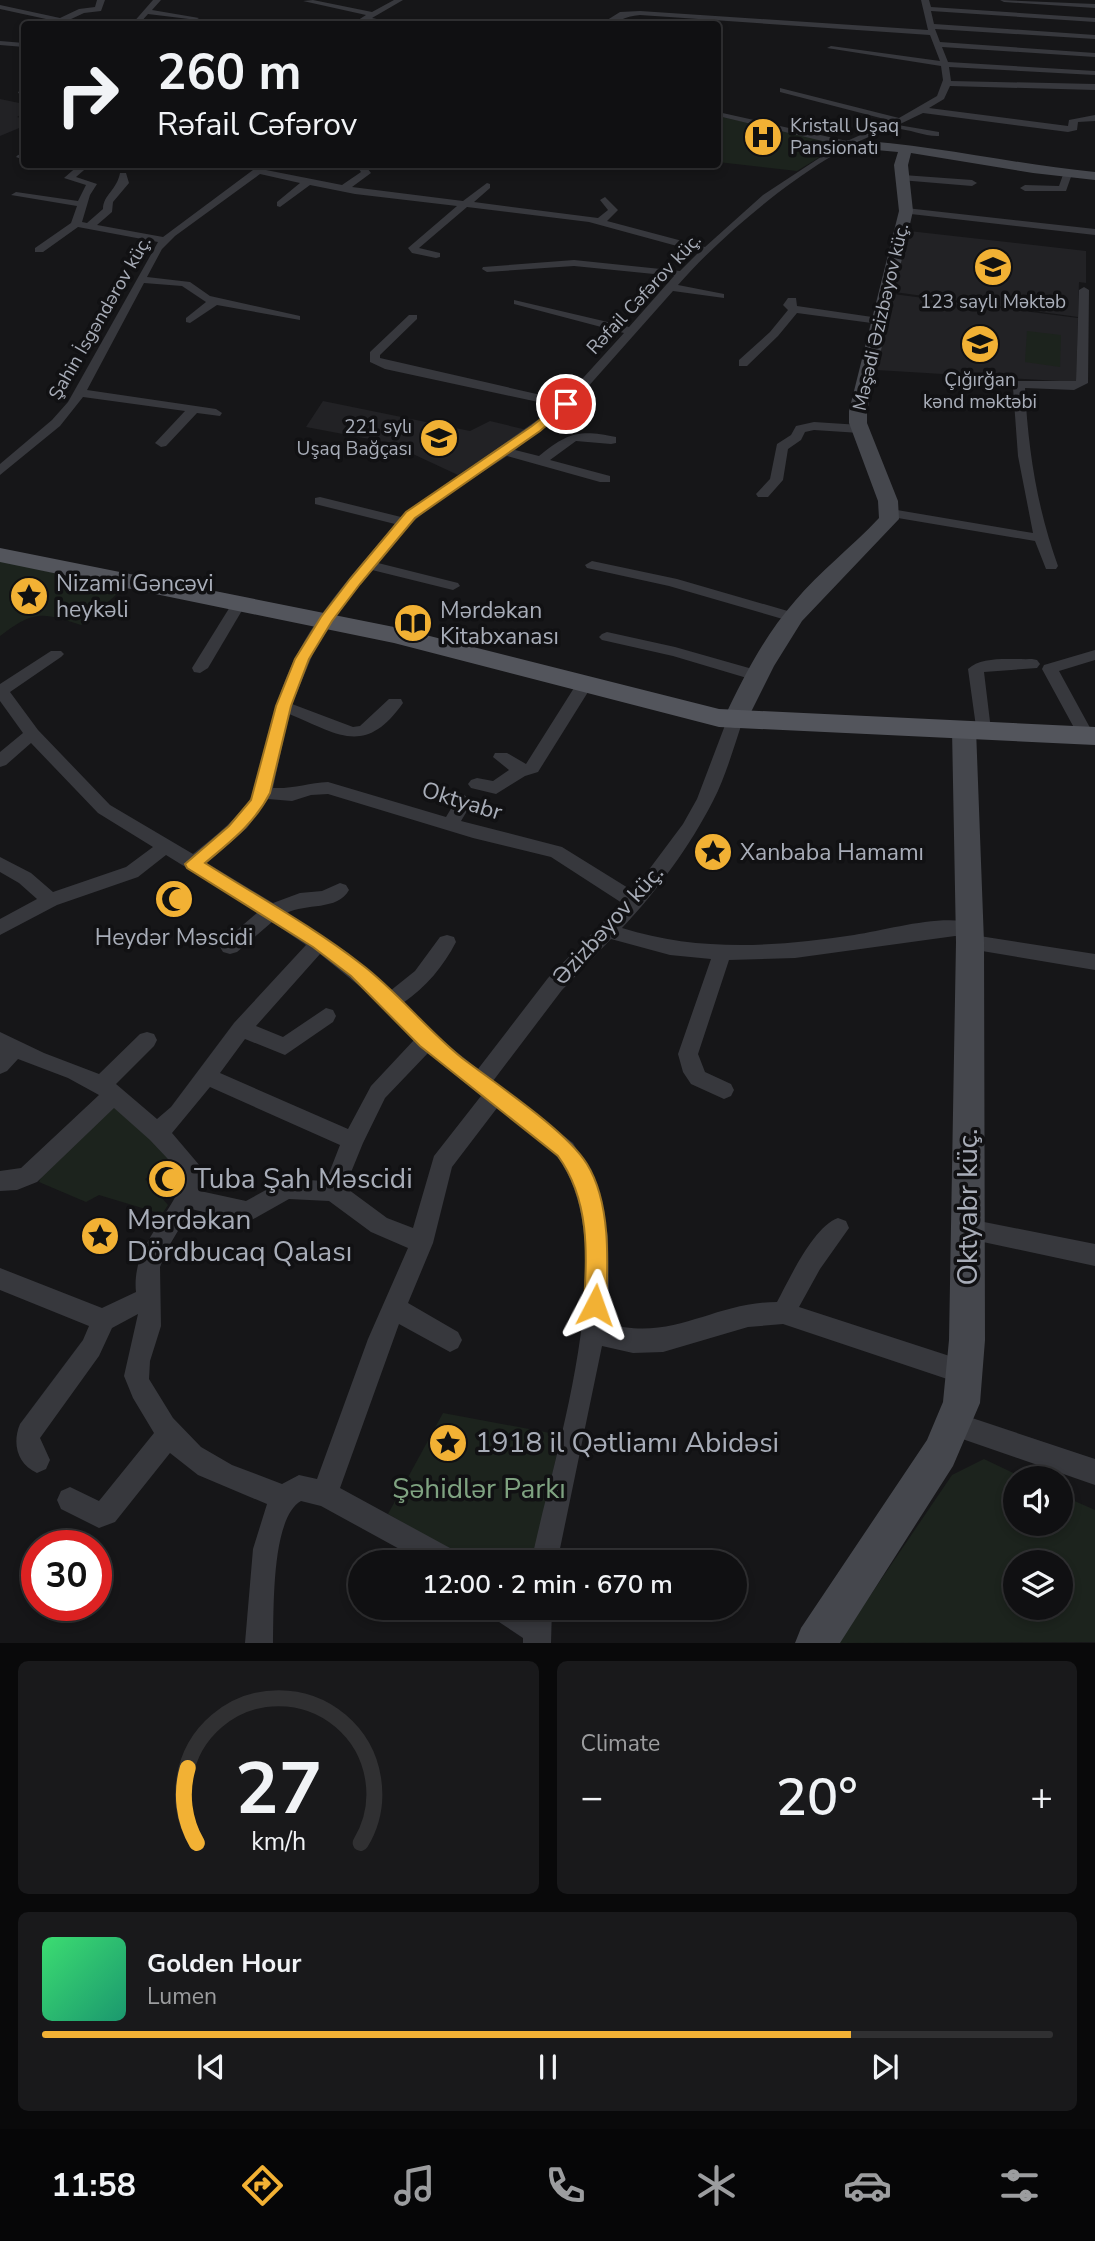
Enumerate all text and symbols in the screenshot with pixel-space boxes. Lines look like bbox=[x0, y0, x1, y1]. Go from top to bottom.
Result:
text: 260 m bbox=[157, 39, 301, 106]
icon: right bbox=[42, 49, 133, 140]
text: Rəfail Cəfərov bbox=[157, 103, 357, 146]
place label: Kristall Uşaq Pansionatı bbox=[790, 113, 899, 161]
hospital icon: Kristall Uşaq Pansionatı bbox=[742, 116, 784, 158]
street label: Məşədi Əzizbəyov küç. bbox=[847, 221, 915, 413]
street label: Rəfail Cəfərov küç. bbox=[581, 228, 707, 360]
street label: Şahin İsgəndərov küç. bbox=[42, 231, 158, 405]
school or university icon: 123 saylı Məktəb bbox=[972, 246, 1014, 288]
place label: 123 saylı Məktəb bbox=[920, 289, 1066, 315]
school or university icon: Çığırğan kənd məktəbi bbox=[959, 323, 1001, 365]
place label: Çığırğan kənd məktəbi bbox=[923, 367, 1037, 415]
pin bbox=[536, 374, 596, 434]
icon: arrive bbox=[547, 385, 585, 423]
place label: 221 sylı Uşaq Bağçası bbox=[297, 414, 412, 462]
school or university icon: 221 sylı Uşaq Bağçası bbox=[418, 417, 460, 459]
place label: Nizami Gəncəvi heykəli bbox=[56, 568, 214, 625]
place icon: Nizami Gəncəvi heykəli bbox=[8, 575, 50, 617]
place label: Mərdəkan Kitabxanası bbox=[440, 595, 559, 652]
library icon: Mərdəkan Kitabxanası bbox=[392, 602, 434, 644]
street label: Oktyabr bbox=[418, 774, 507, 828]
place icon: Xanbaba Hamamı bbox=[692, 831, 734, 873]
place label: Xanbaba Hamamı bbox=[740, 837, 924, 868]
street label: Əzizbəyov küç. bbox=[546, 858, 670, 992]
mosque icon: Heydər Məscidi bbox=[153, 878, 195, 920]
place label: Heydər Məscidi bbox=[95, 922, 253, 953]
street label: Oktyabr küç. bbox=[949, 1129, 987, 1285]
mosque icon: Tuba Şah Məscidi bbox=[146, 1158, 188, 1200]
place label: Tuba Şah Məscidi bbox=[194, 1160, 413, 1198]
place label: Mərdəkan Dördbucaq Qalası bbox=[127, 1201, 352, 1271]
place icon: Mərdəkan Dördbucaq Qalası bbox=[79, 1215, 121, 1257]
position arrow bbox=[558, 1268, 632, 1342]
place icon: 1918 il Qətliamı Abidəsi bbox=[427, 1422, 469, 1464]
place label: 1918 il Qətliamı Abidəsi bbox=[475, 1424, 779, 1462]
map controls bbox=[1003, 1466, 1073, 1620]
button: sound bbox=[1003, 1466, 1073, 1536]
park label: Şəhidlər Parkı bbox=[392, 1470, 566, 1508]
speed limit sign: 30 bbox=[21, 1530, 112, 1621]
button: layers bbox=[1003, 1550, 1073, 1620]
text: 12:00 · 2 min · 670 m bbox=[422, 1567, 673, 1602]
text: Climate bbox=[581, 1728, 660, 1759]
text: 27 bbox=[235, 1740, 322, 1840]
text: 20° bbox=[776, 1762, 858, 1833]
text: − bbox=[581, 1772, 603, 1823]
text: + bbox=[1030, 1772, 1053, 1823]
text: km/h bbox=[251, 1825, 306, 1859]
text: Golden Hour bbox=[147, 1946, 302, 1981]
text: Lumen bbox=[147, 1981, 217, 2012]
icon: previous bbox=[192, 2048, 230, 2086]
icon: pause bbox=[529, 2048, 567, 2086]
icon: next bbox=[866, 2048, 904, 2086]
icon: directions bbox=[238, 2161, 287, 2210]
icon: music bbox=[390, 2161, 439, 2210]
icon: phone bbox=[541, 2161, 590, 2210]
icon: climate bbox=[692, 2161, 741, 2210]
icon: car bbox=[843, 2161, 892, 2210]
icon: filters bbox=[995, 2161, 1044, 2210]
text: 11:58 bbox=[51, 2164, 136, 2207]

